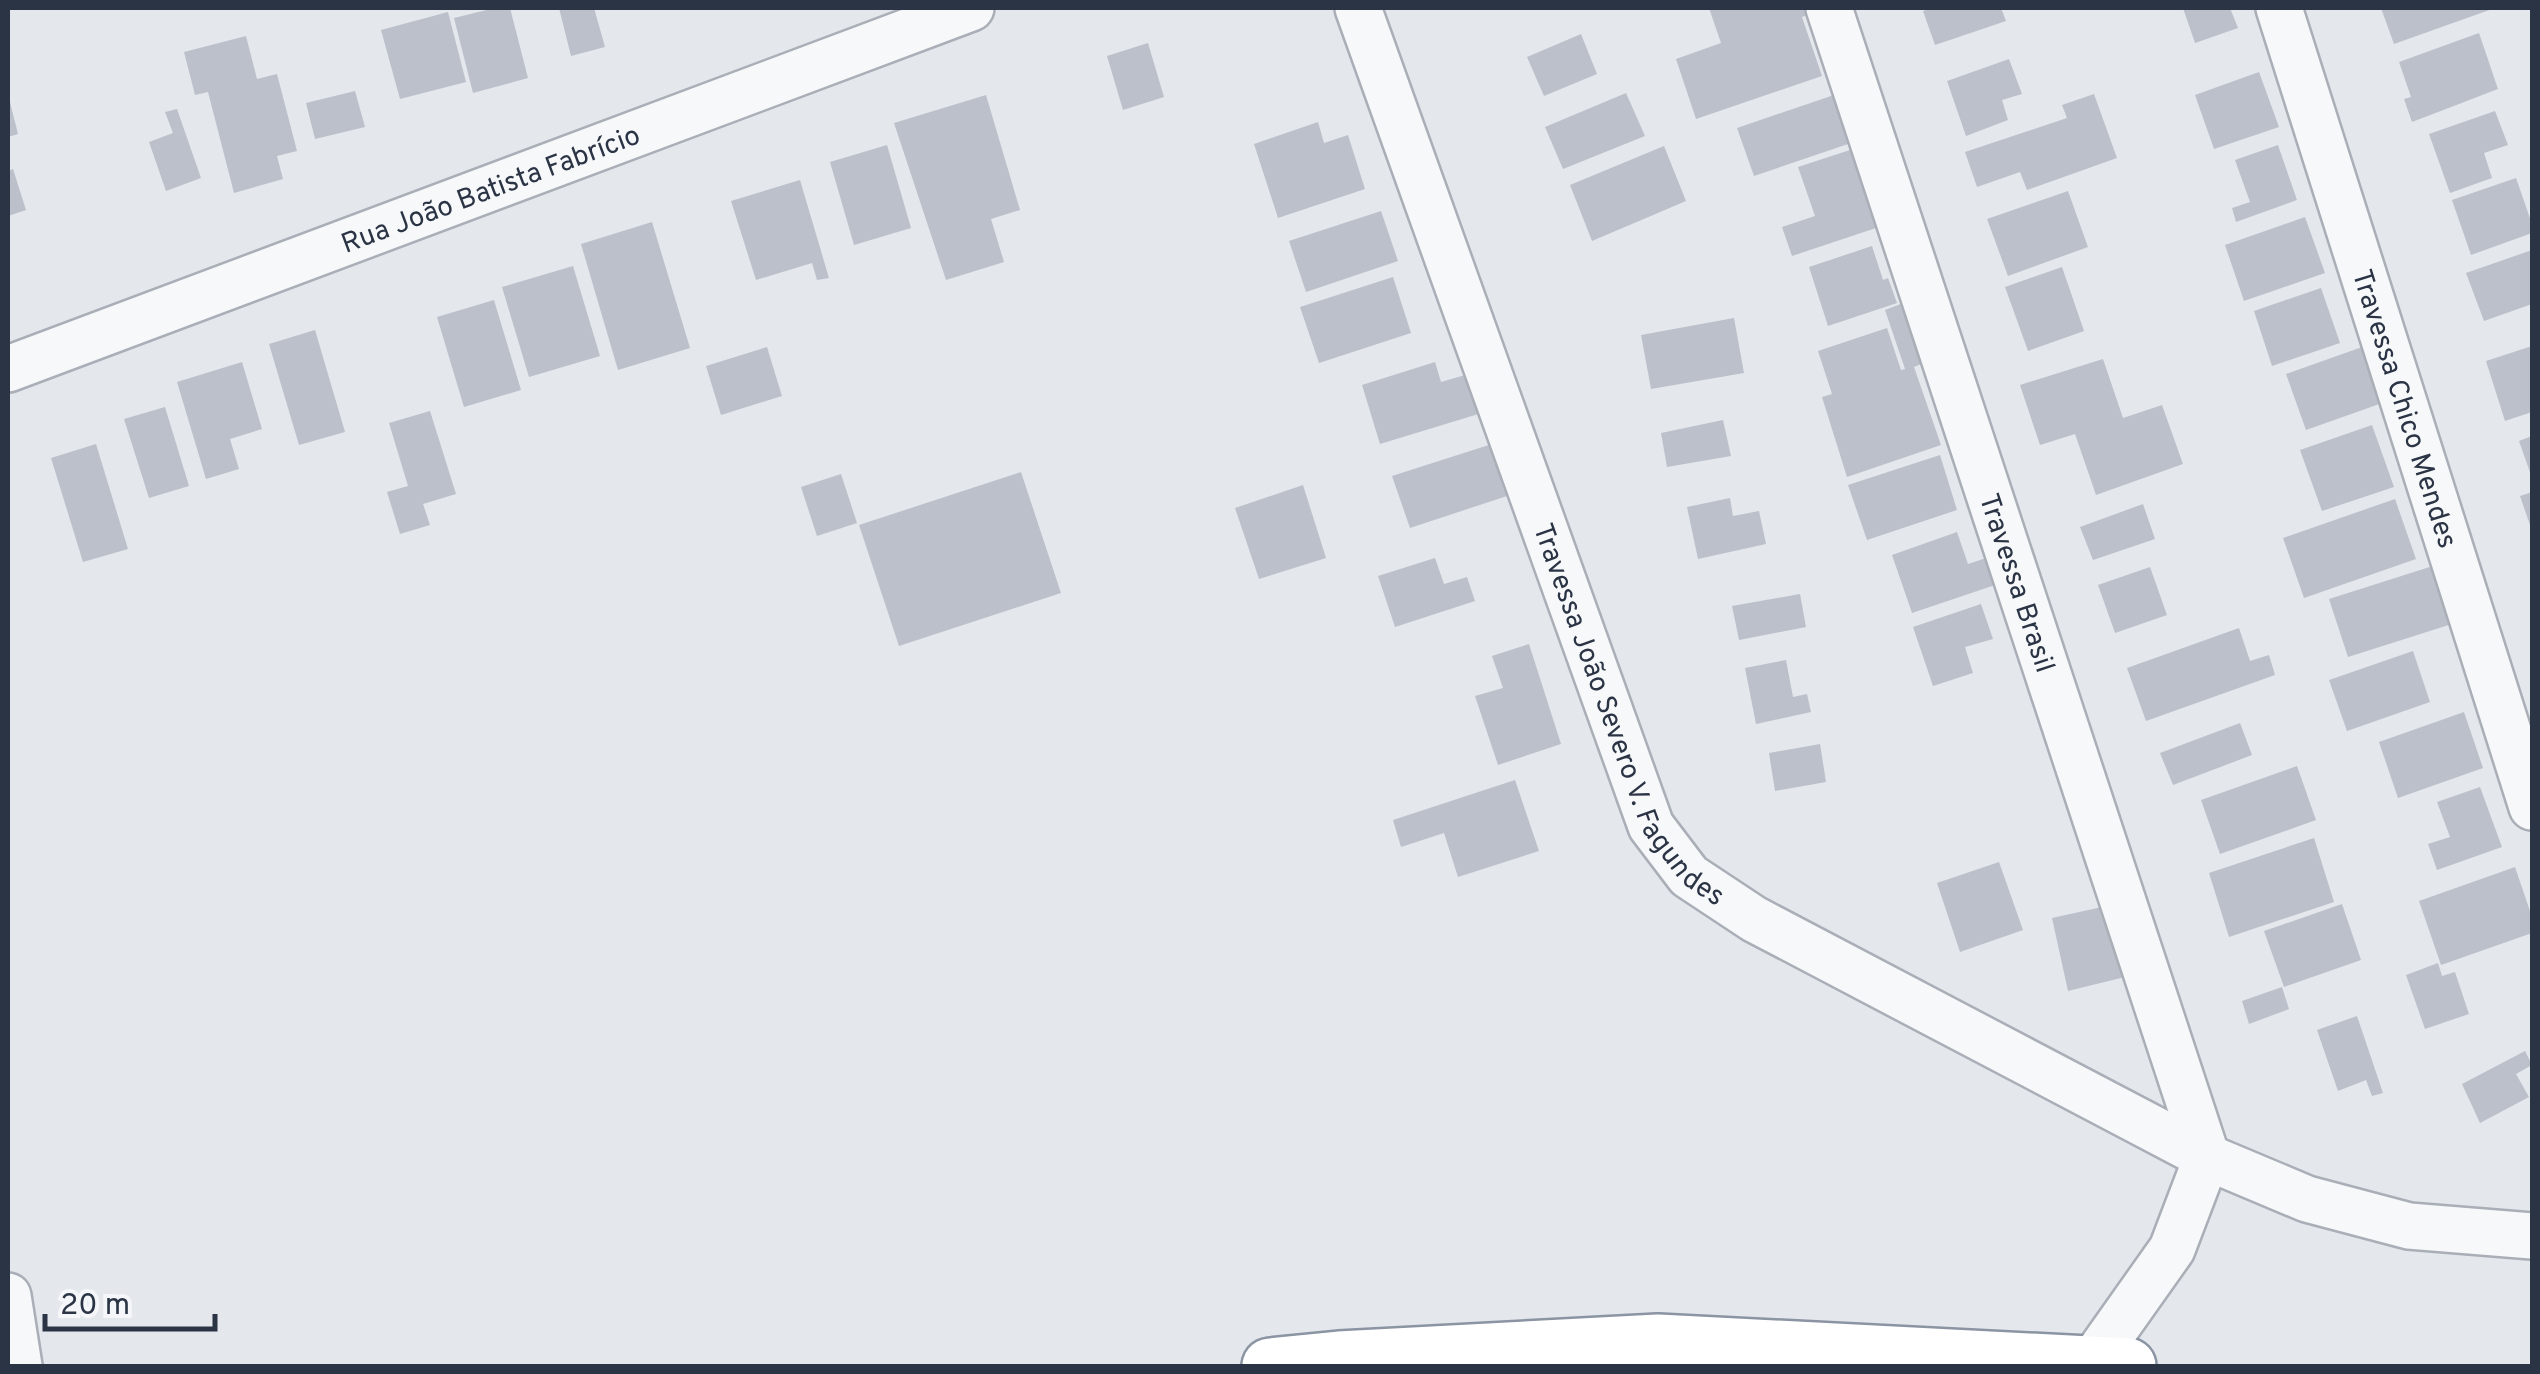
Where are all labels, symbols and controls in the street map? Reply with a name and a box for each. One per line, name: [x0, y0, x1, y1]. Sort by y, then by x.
street label: Rua João Batista Fabrício: [337, 119, 646, 263]
street label: Travessa Chico Mendes: [2342, 265, 2464, 553]
street label: Travessa Brasil: [1969, 490, 2061, 678]
street label: Travessa João Severo V. Fagundes: [1523, 519, 1731, 916]
scale bar: [45, 1269, 215, 1331]
text: 20 m: [60, 1288, 130, 1325]

